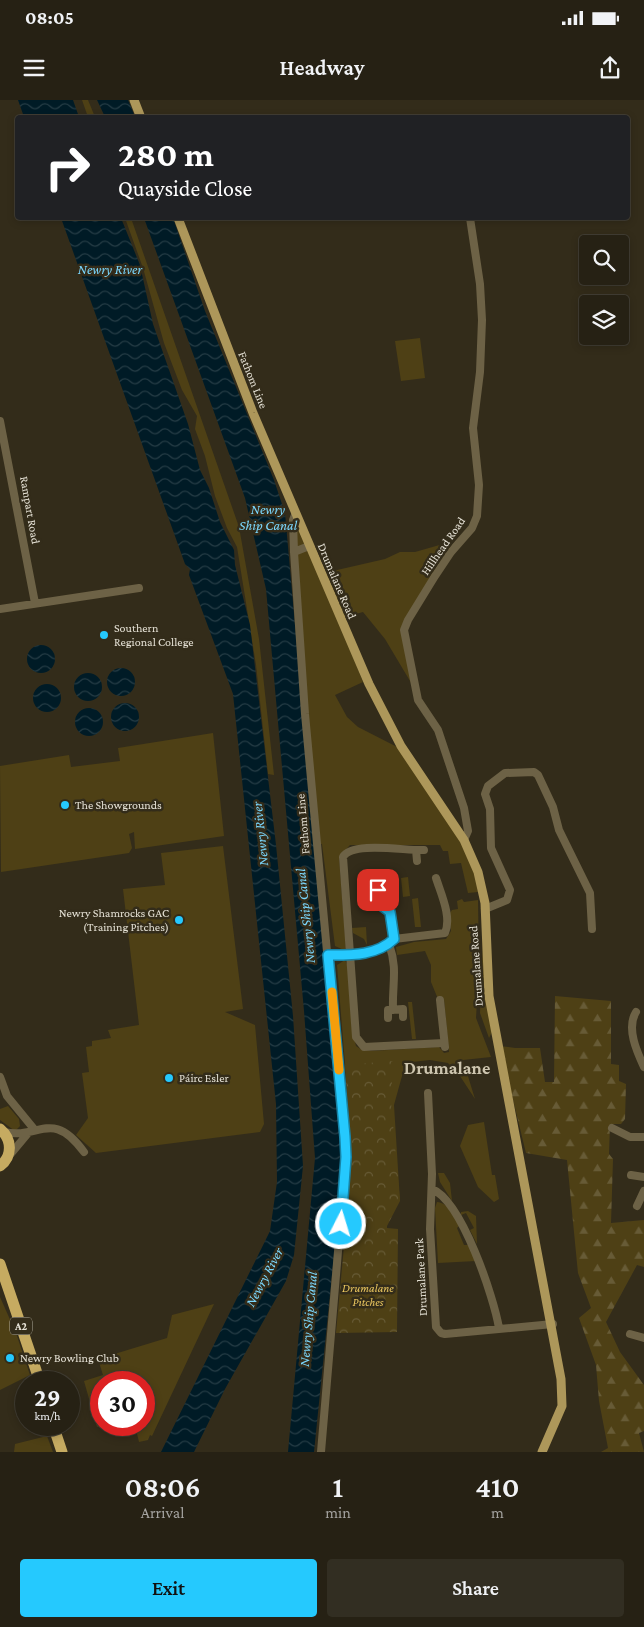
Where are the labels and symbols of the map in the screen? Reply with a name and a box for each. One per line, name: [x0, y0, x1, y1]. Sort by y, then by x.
water label: Newry River: [78, 261, 143, 277]
street label: Fathom Line: [235, 349, 271, 411]
street label: Rampart Road: [17, 475, 43, 546]
water label: Newry Ship Canal: [239, 501, 298, 533]
street label: Hillhead Road: [418, 514, 468, 578]
street label: Drumalane Road: [315, 541, 360, 622]
place label: Southern Regional College: [114, 621, 194, 649]
marker: Southern Regional College: [98, 629, 110, 641]
street label: Fathom Line: [293, 793, 313, 855]
place label: The Showgrounds: [75, 798, 162, 812]
marker: The Showgrounds: [59, 799, 71, 811]
water label: Newry River: [249, 800, 271, 867]
water label: Newry Ship Canal: [292, 867, 318, 964]
pin: [357, 869, 399, 911]
place label: Newry Shamrocks GAC (Training Pitches): [59, 906, 169, 934]
marker: Newry Shamrocks GAC (Training Pitches): [173, 914, 185, 926]
street label: Drumalane Road: [466, 925, 486, 1007]
district label: Drumalane: [404, 1058, 490, 1078]
place label: Páirc Esler: [179, 1071, 229, 1085]
marker: Páirc Esler: [163, 1072, 175, 1084]
position arrow: [314, 1197, 366, 1249]
street label: Drumalane Park: [412, 1238, 430, 1316]
water label: Newry River: [242, 1244, 287, 1309]
water label: Newry Ship Canal: [296, 1270, 320, 1367]
park label: Drumalane Pitches: [342, 1281, 394, 1309]
road number: A2: [10, 1318, 32, 1334]
place label: Newry Bowling Club: [20, 1351, 119, 1365]
marker: Newry Bowling Club: [4, 1352, 16, 1364]
speed limit sign: 30: [90, 1371, 155, 1436]

